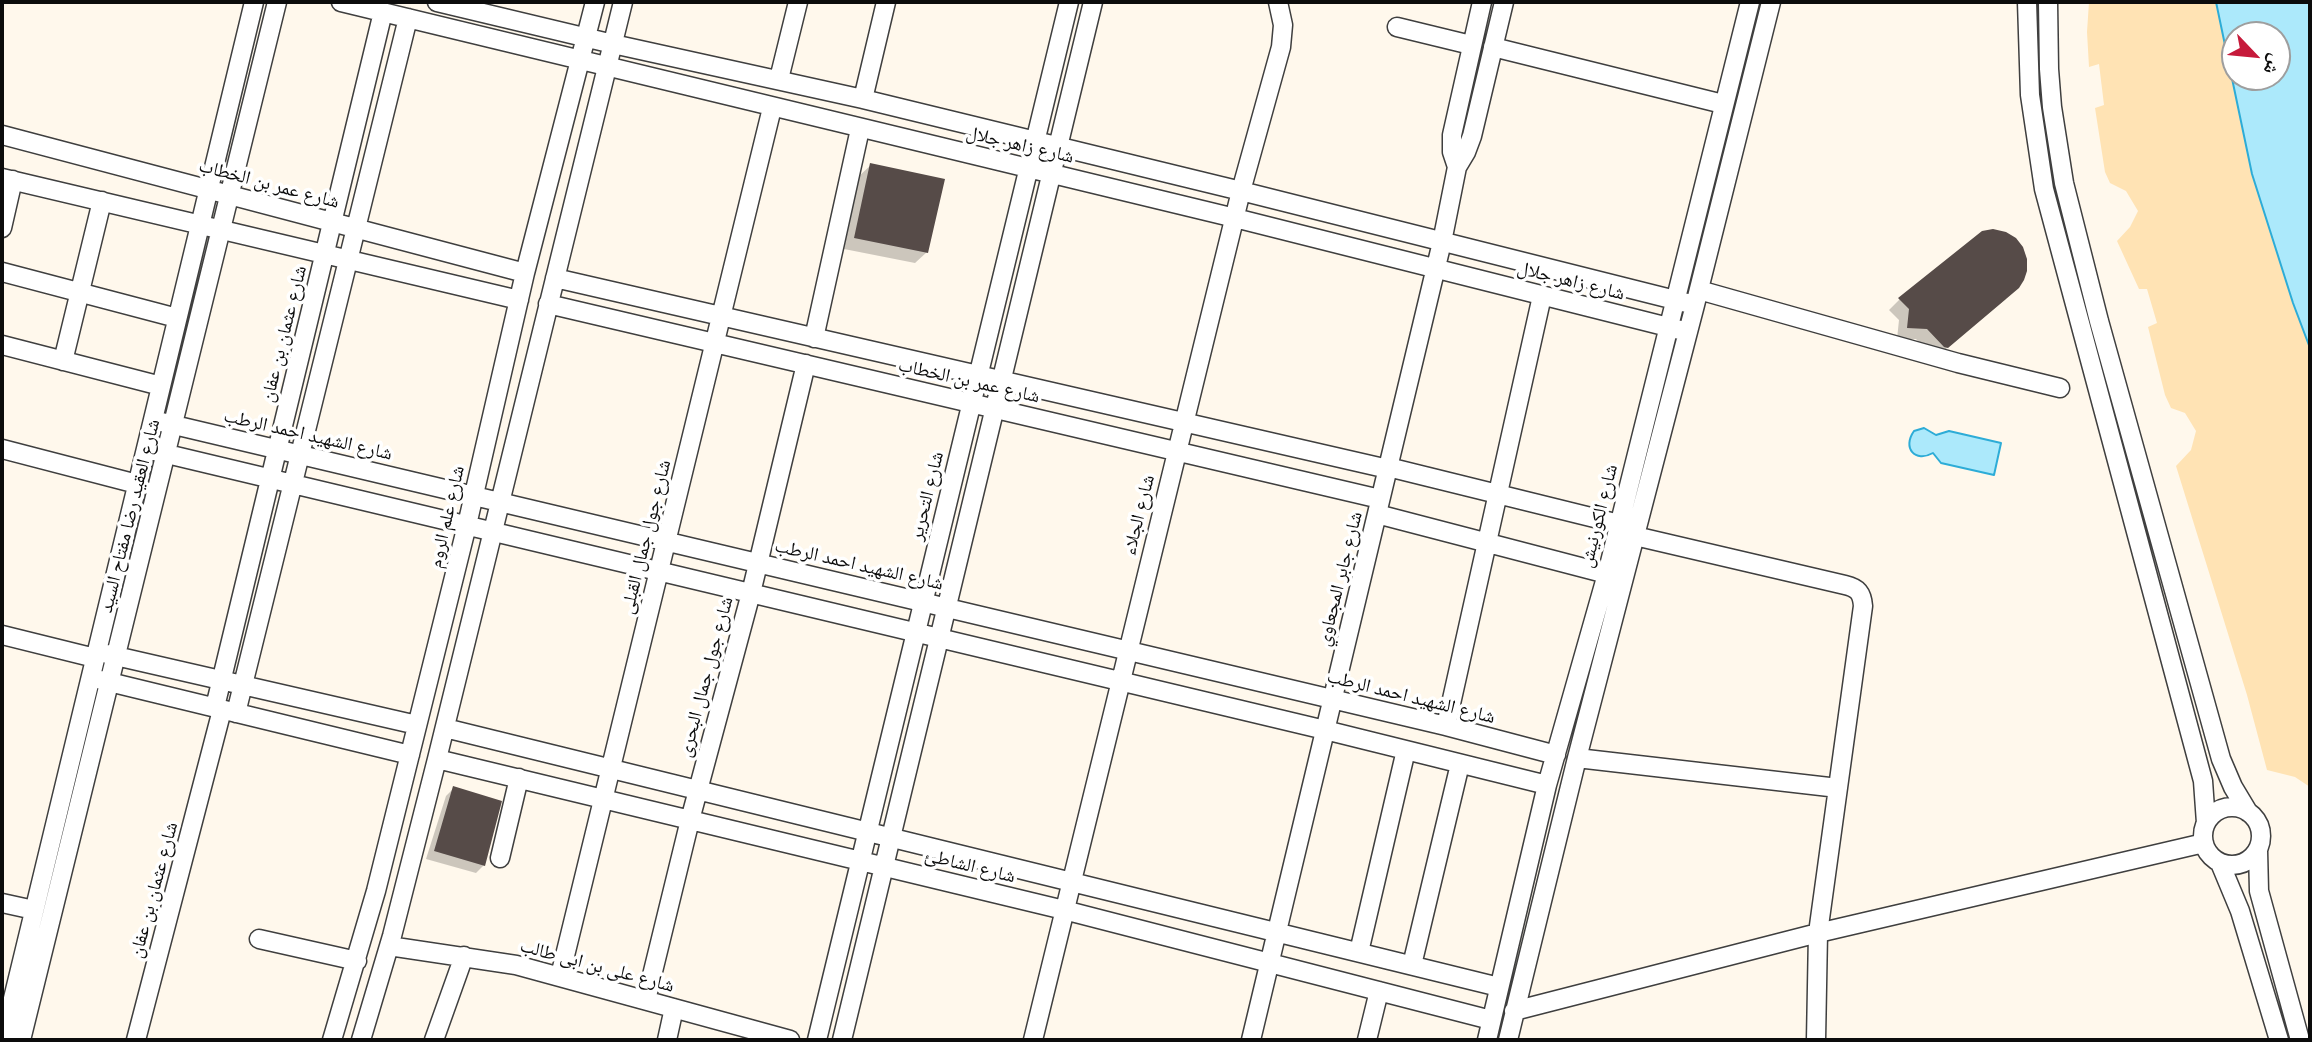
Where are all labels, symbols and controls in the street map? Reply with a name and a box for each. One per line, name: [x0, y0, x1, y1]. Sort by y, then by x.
north arrow: [2221, 21, 2291, 91]
text: ش: [2259, 50, 2288, 79]
street label: شارع زاهر جلال: [964, 122, 1076, 168]
street label: شارع عمر بن الخطاب: [196, 154, 342, 214]
street label: شارع زاهر جلال: [1515, 257, 1627, 305]
street label: شارع عثمان بن عفان: [256, 263, 312, 405]
street label: شارع عمر بن الخطاب: [896, 354, 1042, 408]
street label: شارع الشهيد احمد الرطب: [221, 404, 395, 466]
street label: شارع العقيد رضا مفتاح السيد: [95, 417, 165, 615]
street label: شارع التحرير: [905, 449, 949, 543]
street label: شارع جول جمال القبلى: [616, 458, 676, 616]
street label: شارع الكورنيش: [1575, 462, 1623, 570]
street label: شارع علم الروم: [424, 464, 470, 570]
street label: شارع الجلاء: [1118, 472, 1160, 558]
street label: شارع جابر المجعاوي: [1312, 509, 1368, 649]
street label: شارع الشهيد احمد الرطب: [772, 534, 946, 596]
street label: شارع جول جمال البحرى: [674, 594, 738, 760]
street label: شارع الشهيد احمد الرطب: [1325, 665, 1497, 729]
street label: شارع عثمان بن عفان: [125, 819, 183, 961]
street label: شارع الشاطئ: [922, 844, 1018, 888]
street label: شارع على بن ابى طالب: [517, 934, 677, 998]

